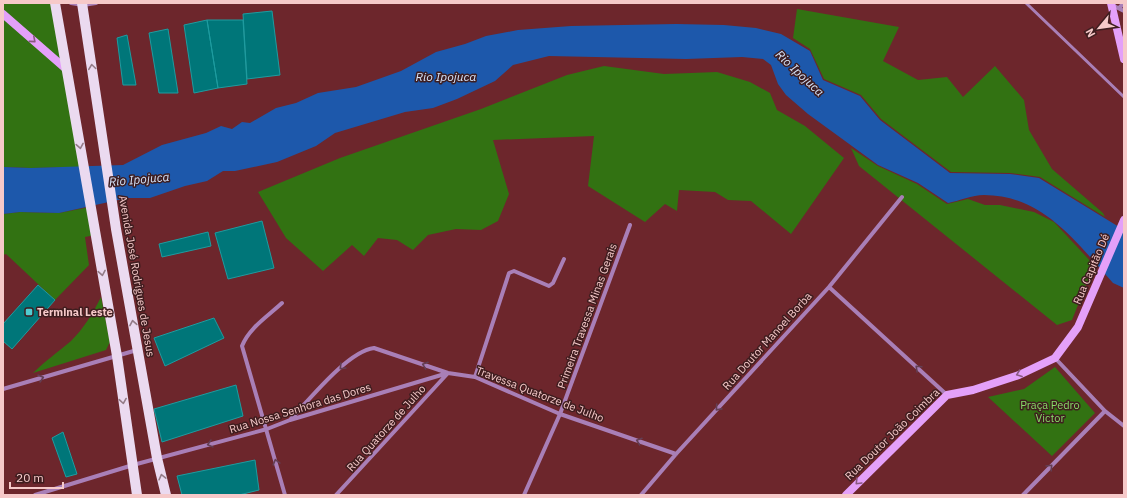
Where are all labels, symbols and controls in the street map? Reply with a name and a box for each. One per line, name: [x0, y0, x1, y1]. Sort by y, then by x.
north arrow: [1079, 8, 1119, 48]
text: N: [1082, 26, 1098, 40]
one-way arrow: [28, 35, 35, 42]
water label: Rio Ipojuca: [773, 47, 827, 99]
one-way arrow: [88, 64, 97, 70]
water label: Rio Ipojuca: [416, 69, 476, 84]
one-way arrow: [75, 143, 84, 150]
water label: Rio Ipojuca: [108, 169, 170, 189]
street label: Avenida José Rodrigues de Jesus: [116, 194, 158, 358]
street label: Rua Capitão Dé: [1070, 232, 1112, 306]
street label: Primeira Travessa Minas Gerais: [554, 241, 620, 391]
one-way arrow: [97, 270, 105, 276]
street label: Rua Doutor Manoel Borba: [719, 289, 815, 393]
place label: Terminal Leste: [37, 305, 113, 319]
marker: Terminal Leste: [24, 307, 34, 317]
one-way arrow: [129, 320, 137, 326]
one-way arrow: [421, 361, 428, 370]
one-way arrow: [339, 362, 347, 370]
street label: Travessa Quatorze de Julho: [474, 363, 606, 425]
one-way arrow: [915, 366, 923, 373]
one-way arrow: [1016, 370, 1023, 378]
one-way arrow: [37, 374, 44, 383]
street label: Rua Nossa Senhora das Dores: [227, 380, 373, 436]
street label: Rua Quatorze de Julho: [343, 382, 429, 474]
street label: Rua Doutor João Coimbra: [842, 385, 942, 483]
one-way arrow: [119, 398, 127, 404]
park label: Praça Pedro Victor: [1020, 398, 1080, 425]
one-way arrow: [715, 404, 722, 411]
one-way arrow: [635, 438, 642, 446]
one-way arrow: [207, 440, 213, 448]
one-way arrow: [273, 459, 281, 465]
scale bar: [10, 464, 63, 490]
one-way arrow: [1046, 464, 1053, 472]
text: 20 m: [16, 470, 44, 485]
one-way arrow: [158, 473, 166, 480]
one-way arrow: [856, 477, 863, 485]

